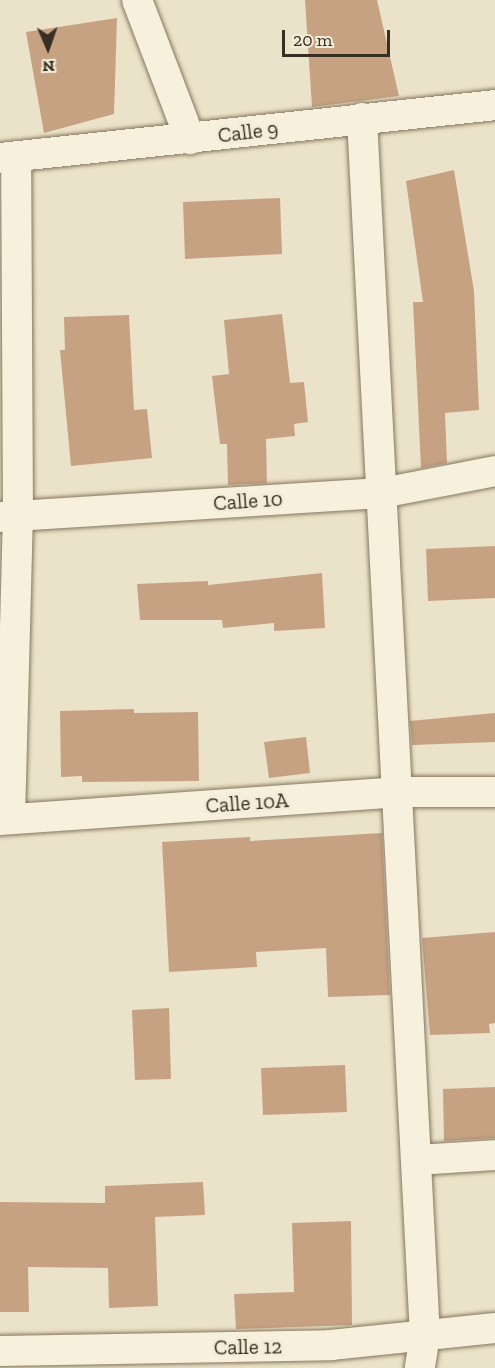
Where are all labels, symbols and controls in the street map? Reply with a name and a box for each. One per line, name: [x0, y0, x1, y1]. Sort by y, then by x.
north arrow: [18, 18, 78, 78]
scale bar: [285, 18, 393, 56]
text: 20 m: [293, 29, 332, 51]
text: N: [42, 57, 55, 76]
street label: Calle 9: [216, 116, 280, 148]
street label: Calle 10: [212, 486, 284, 516]
street label: Calle 10A: [205, 788, 289, 818]
street label: Calle 12: [214, 1334, 282, 1360]

